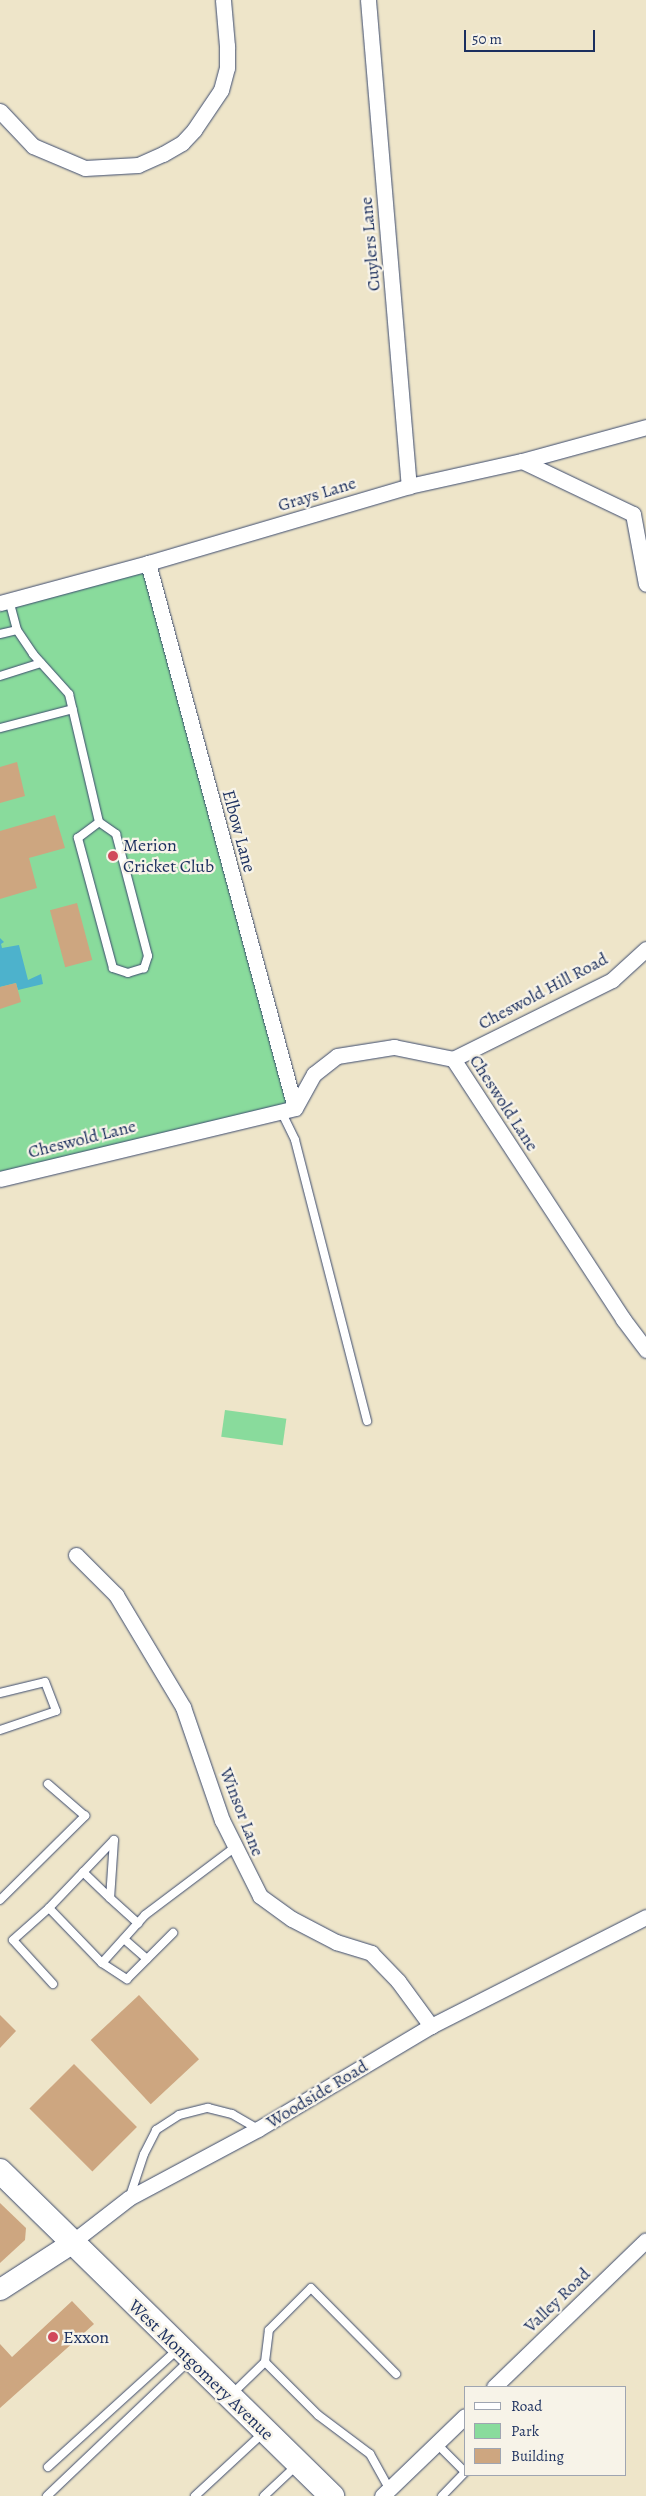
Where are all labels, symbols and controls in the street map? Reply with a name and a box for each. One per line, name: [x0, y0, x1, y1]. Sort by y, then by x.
scale bar: [466, 20, 597, 52]
text: 50 m: [472, 29, 502, 49]
street label: Cuylers Lane: [355, 196, 385, 292]
street label: Grays Lane: [275, 472, 359, 516]
street label: Elbow Lane: [218, 787, 260, 875]
place label: Merion Cricket Club: [123, 835, 214, 878]
marker: Merion Cricket Club: [107, 850, 119, 862]
street label: Cheswold Hill Road: [475, 948, 611, 1034]
street label: Cheswold Lane: [465, 1051, 543, 1155]
street label: Cheswold Lane: [26, 1115, 138, 1163]
street label: Winsor Lane: [215, 1765, 269, 1859]
street label: Woodside Road: [263, 2055, 371, 2133]
street label: Valley Road: [519, 2263, 595, 2337]
street label: West Montgomery Avenue: [124, 2295, 278, 2445]
place label: Exxon: [63, 2326, 109, 2348]
marker: Exxon: [47, 2331, 59, 2343]
legend: [463, 2386, 626, 2476]
text: Road: [511, 2396, 542, 2416]
text: Park: [511, 2421, 539, 2441]
text: Building: [511, 2446, 564, 2466]

